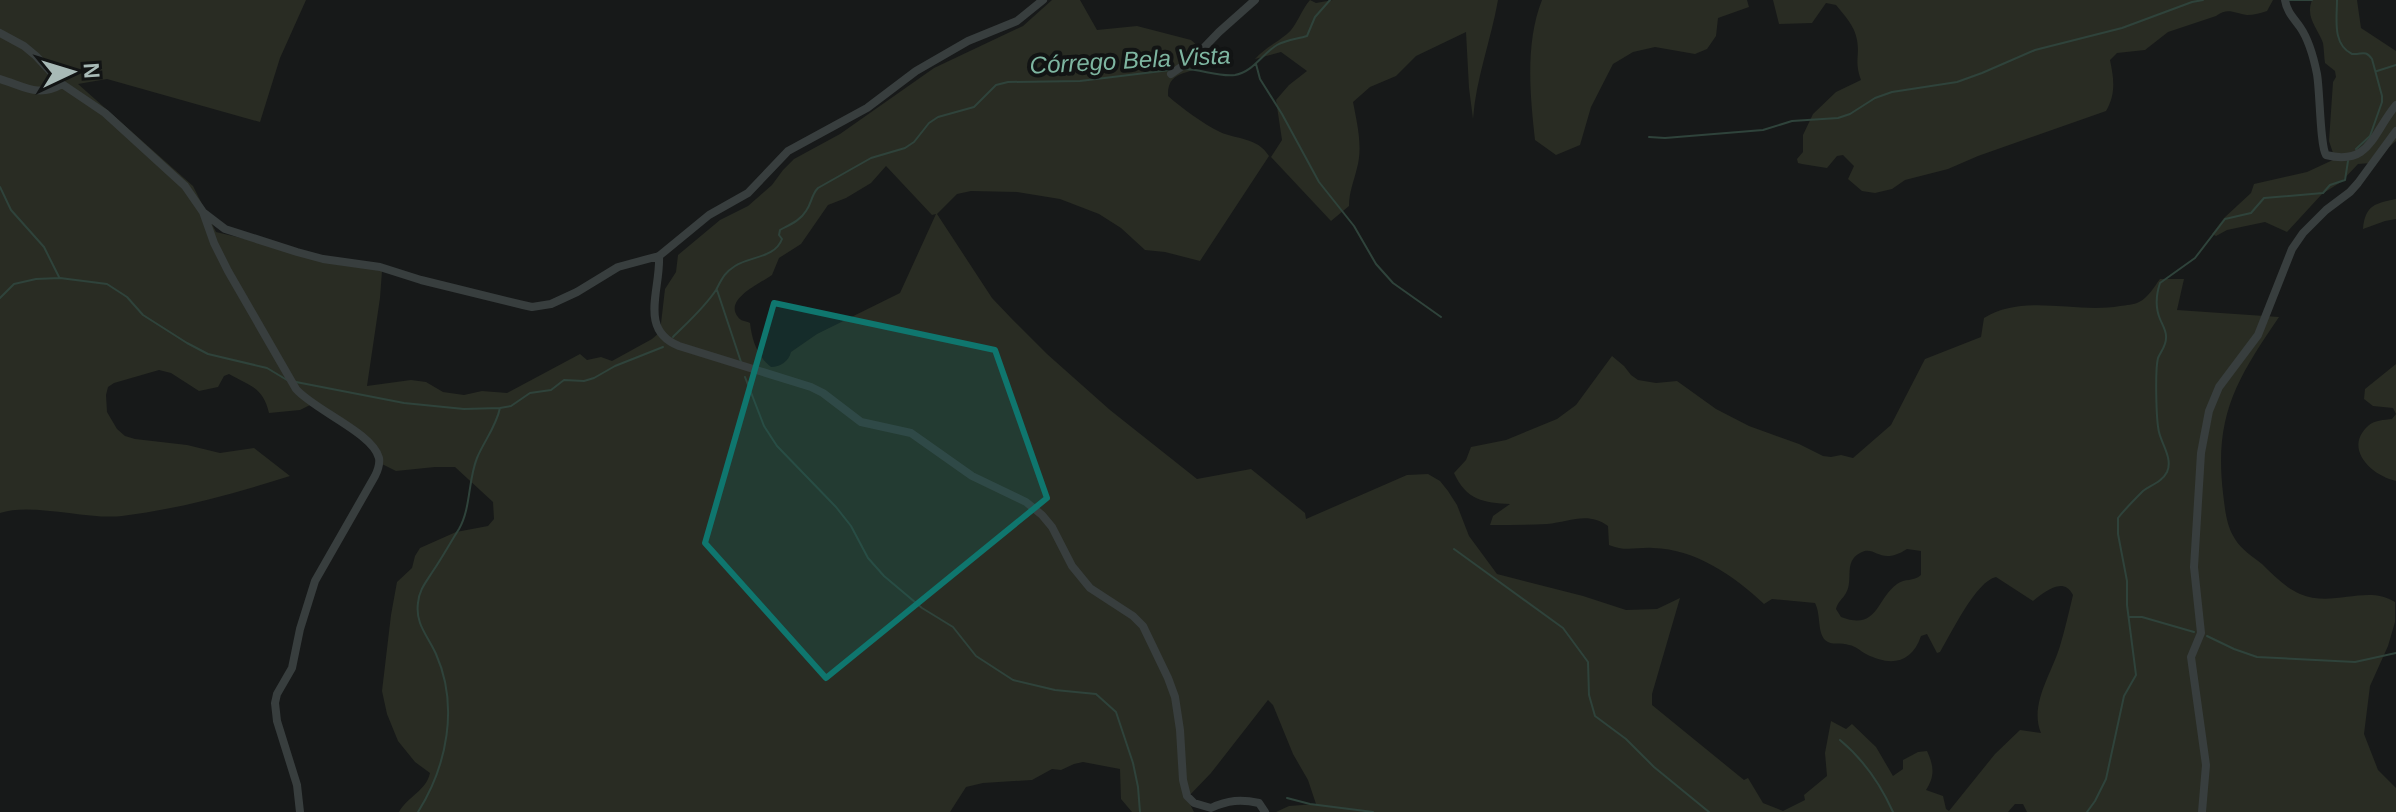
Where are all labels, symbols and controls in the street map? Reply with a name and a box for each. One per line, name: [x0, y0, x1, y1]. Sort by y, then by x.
north arrow: [32, 32, 112, 112]
water label: Córrego Bela Vista: [1029, 41, 1231, 79]
text: N: [78, 62, 104, 79]

